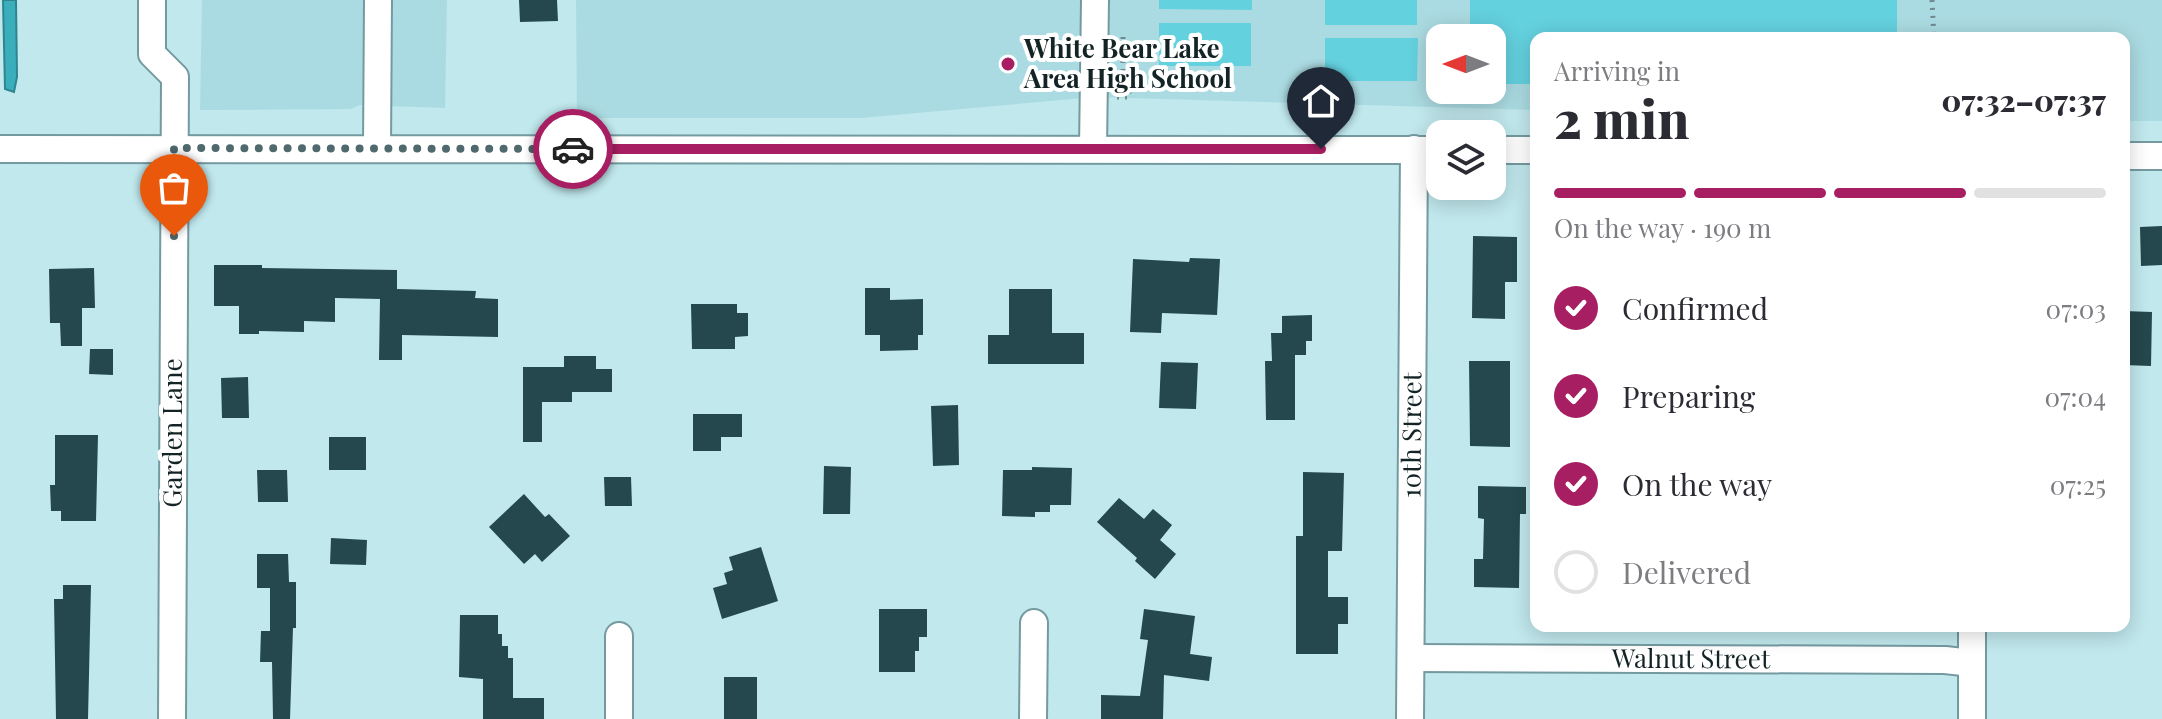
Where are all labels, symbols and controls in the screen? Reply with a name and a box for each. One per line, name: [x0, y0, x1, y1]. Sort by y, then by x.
north arrow: [1426, 24, 1506, 104]
map controls: [1426, 24, 1506, 200]
place label: White Bear Lake Area High School: [1023, 30, 1232, 95]
text: Arriving in: [1554, 53, 1680, 88]
marker: White Bear Lake Area High School: [999, 55, 1017, 73]
pin: [1287, 67, 1355, 149]
icon: home: [1299, 79, 1343, 123]
text: 07:32–07:37: [1942, 80, 2106, 120]
text: 2 min: [1554, 83, 1689, 152]
courier: [533, 109, 613, 189]
button: layers: [1426, 120, 1506, 200]
icon: car: [551, 127, 595, 171]
pin: [140, 154, 208, 236]
icon: bag: [152, 166, 196, 210]
text: On the way · 190 m: [1554, 210, 1771, 245]
icon: check: [1554, 286, 1598, 330]
text: Confirmed: [1622, 288, 1768, 328]
text: 07:03: [2046, 291, 2106, 326]
street label: Garden Lane: [154, 358, 189, 508]
street label: 10th Street: [1393, 371, 1428, 498]
icon: check: [1554, 374, 1598, 418]
text: Preparing: [1622, 376, 1755, 416]
text: 07:04: [2044, 379, 2106, 414]
icon: check: [1554, 462, 1598, 506]
text: On the way: [1622, 464, 1772, 504]
text: 07:25: [2050, 467, 2106, 502]
text: Delivered: [1622, 552, 1751, 592]
street label: Walnut Street: [1611, 640, 1771, 675]

